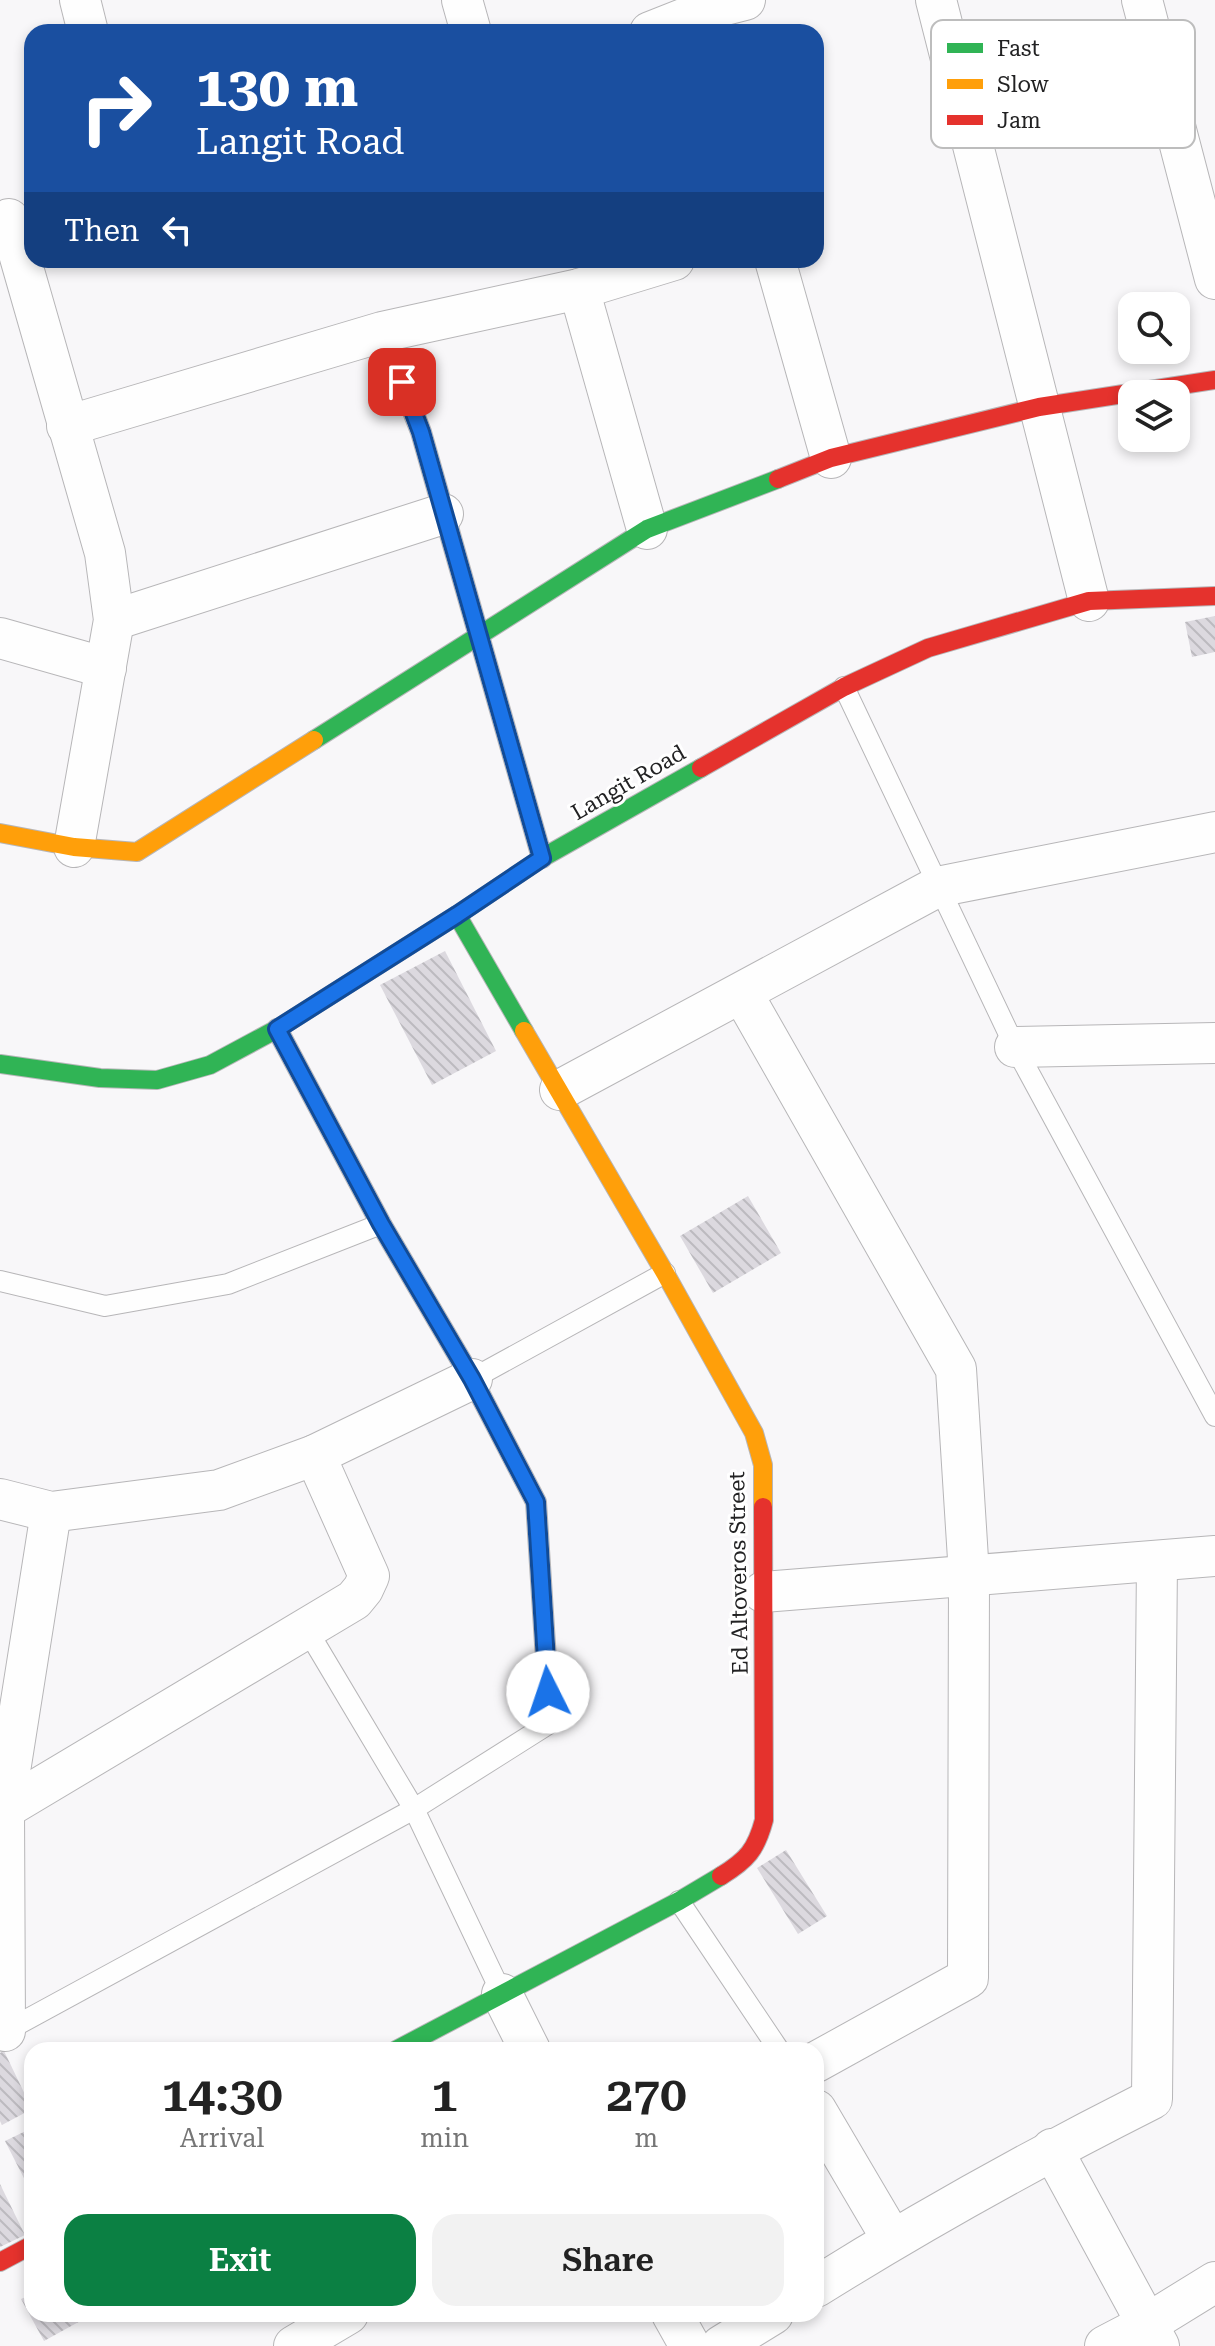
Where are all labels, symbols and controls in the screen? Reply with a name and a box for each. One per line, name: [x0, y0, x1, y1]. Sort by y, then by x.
legend: [931, 20, 1195, 148]
text: Fast: [997, 36, 1040, 61]
text: 130 m: [196, 54, 358, 120]
icon: right: [64, 56, 168, 160]
text: Slow: [997, 72, 1050, 97]
text: Jam: [997, 108, 1041, 133]
text: Langit Road: [196, 121, 404, 163]
icon: left: [155, 208, 199, 252]
text: Then: [64, 213, 139, 248]
map controls: [1118, 292, 1190, 452]
button: search: [1118, 292, 1190, 364]
pin: [368, 348, 436, 416]
icon: arrive: [380, 360, 424, 404]
button: layers: [1118, 380, 1190, 452]
street label: Langit Road: [567, 740, 690, 825]
street label: Ed Altoveros Street: [724, 1471, 753, 1675]
position arrow: [506, 1650, 590, 1734]
text: 14:30: [161, 2067, 283, 2123]
text: 1: [431, 2067, 458, 2123]
text: 270: [606, 2067, 687, 2123]
text: Arrival: [180, 2123, 264, 2153]
text: min: [420, 2123, 469, 2153]
text: m: [635, 2123, 658, 2153]
button: Exit: [64, 2214, 416, 2306]
button: Share: [432, 2214, 784, 2306]

